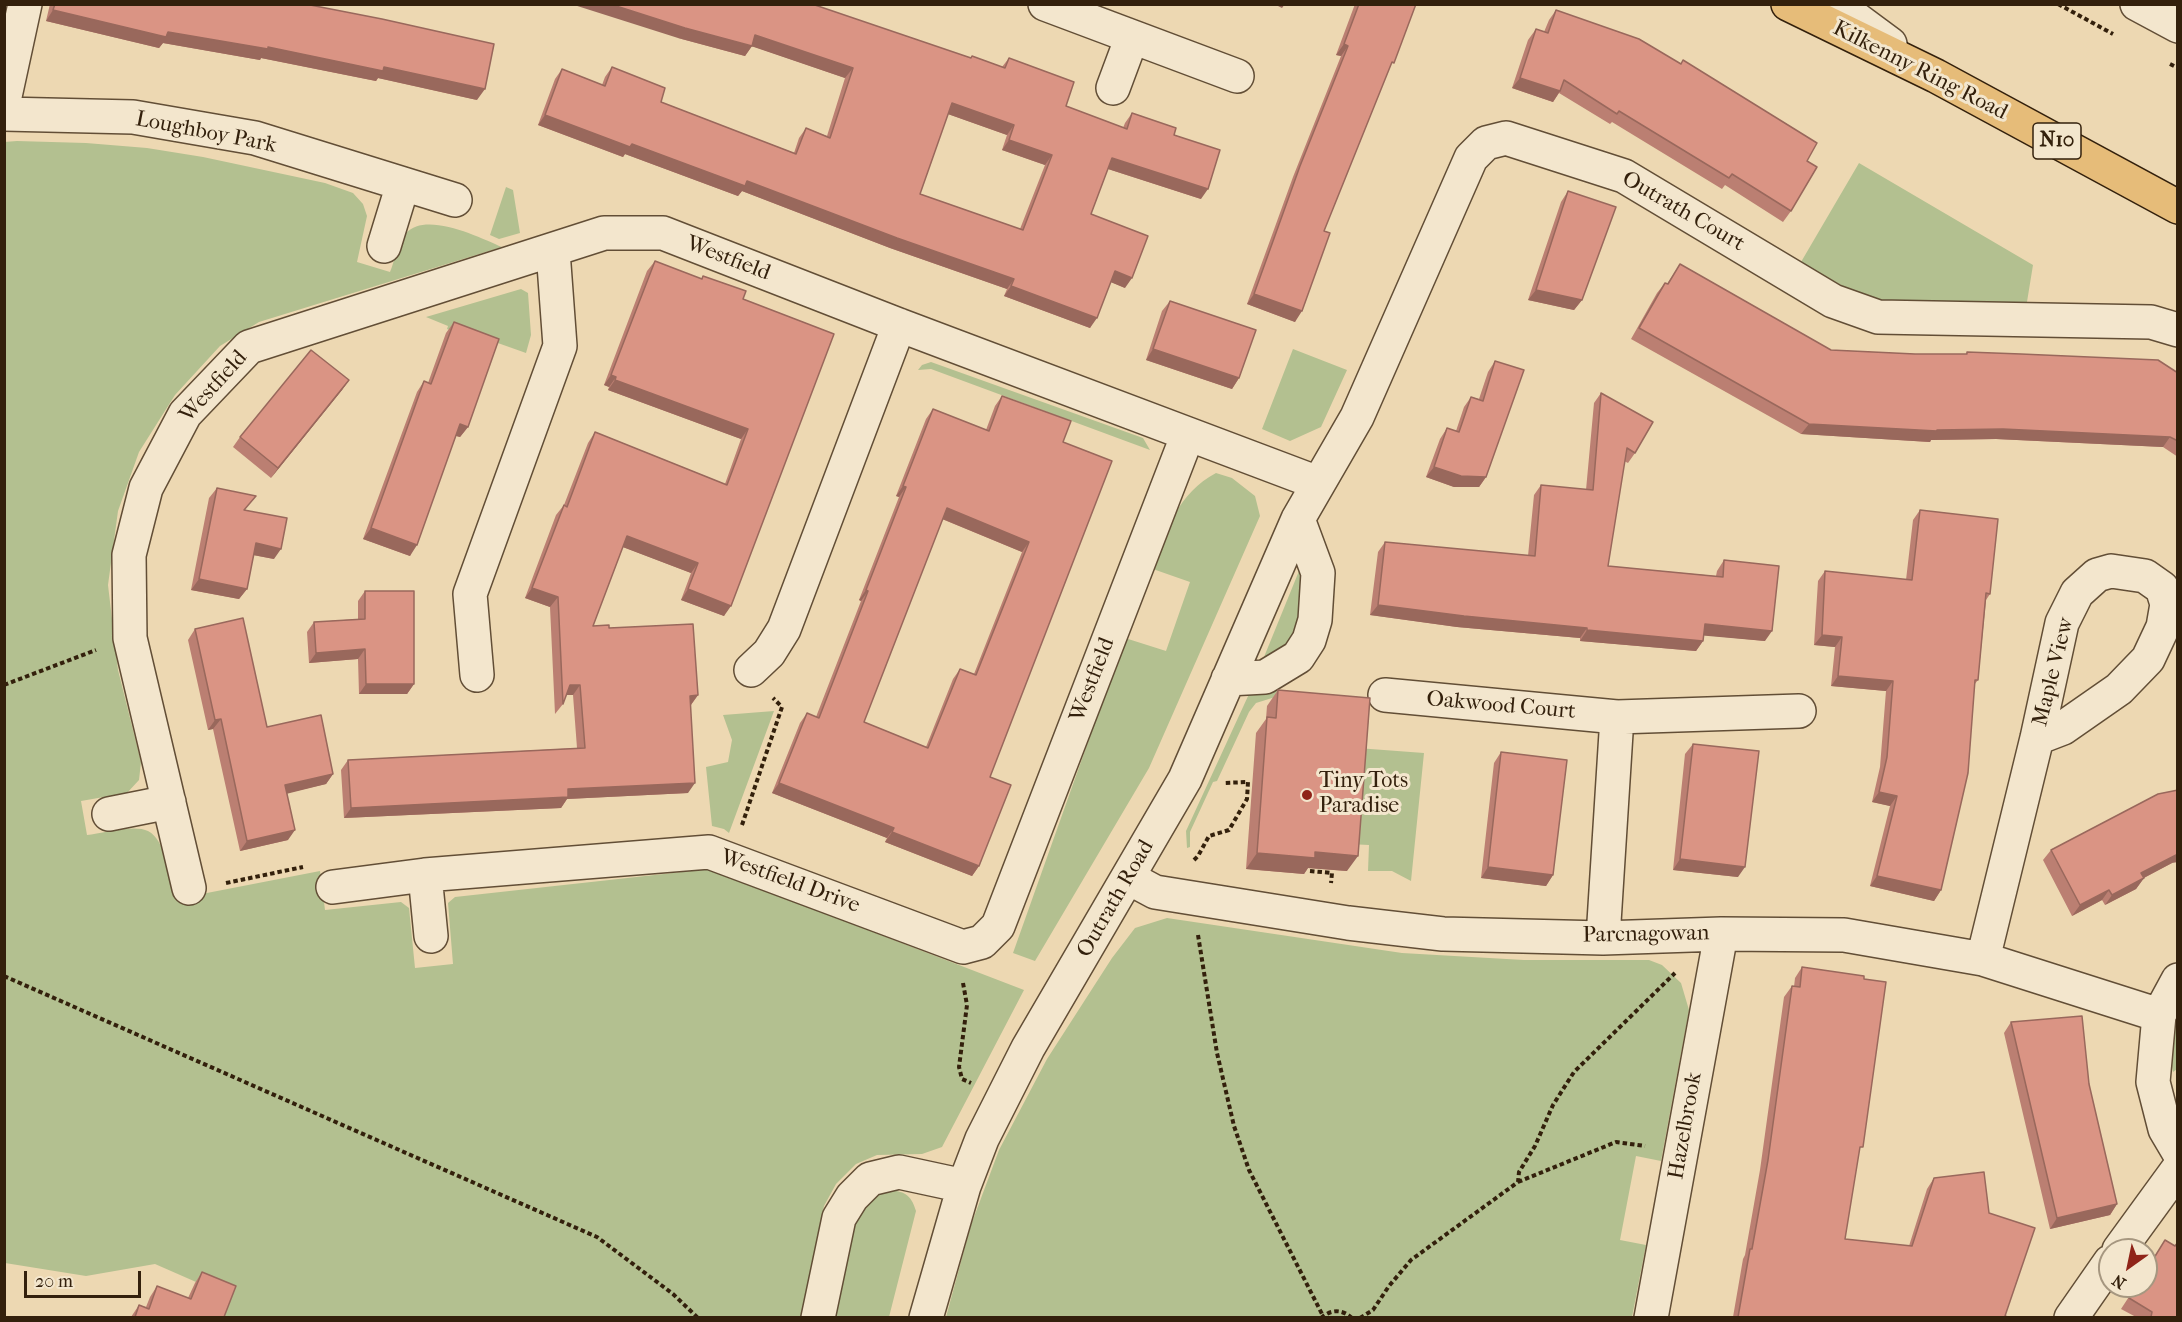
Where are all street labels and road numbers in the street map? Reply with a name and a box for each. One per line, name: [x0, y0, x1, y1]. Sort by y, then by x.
street label: Kilkenny Ring Road: [1828, 16, 2012, 126]
street label: Loughboy Park: [133, 106, 279, 160]
road number: N10: [2033, 123, 2081, 159]
street label: Outrath Court: [1617, 166, 1749, 258]
street label: Westfield: [682, 231, 774, 287]
street label: Westfield: [175, 345, 253, 429]
street label: Maple View: [2028, 615, 2080, 729]
street label: Westfield: [1065, 634, 1121, 726]
street label: Oakwood Court: [1425, 686, 1577, 726]
street label: Outrath Road: [1072, 836, 1160, 962]
street label: Westfield Drive: [717, 845, 863, 919]
street label: Parcnagowan: [1582, 921, 1710, 949]
street label: Hazelbrook: [1664, 1070, 1708, 1182]

